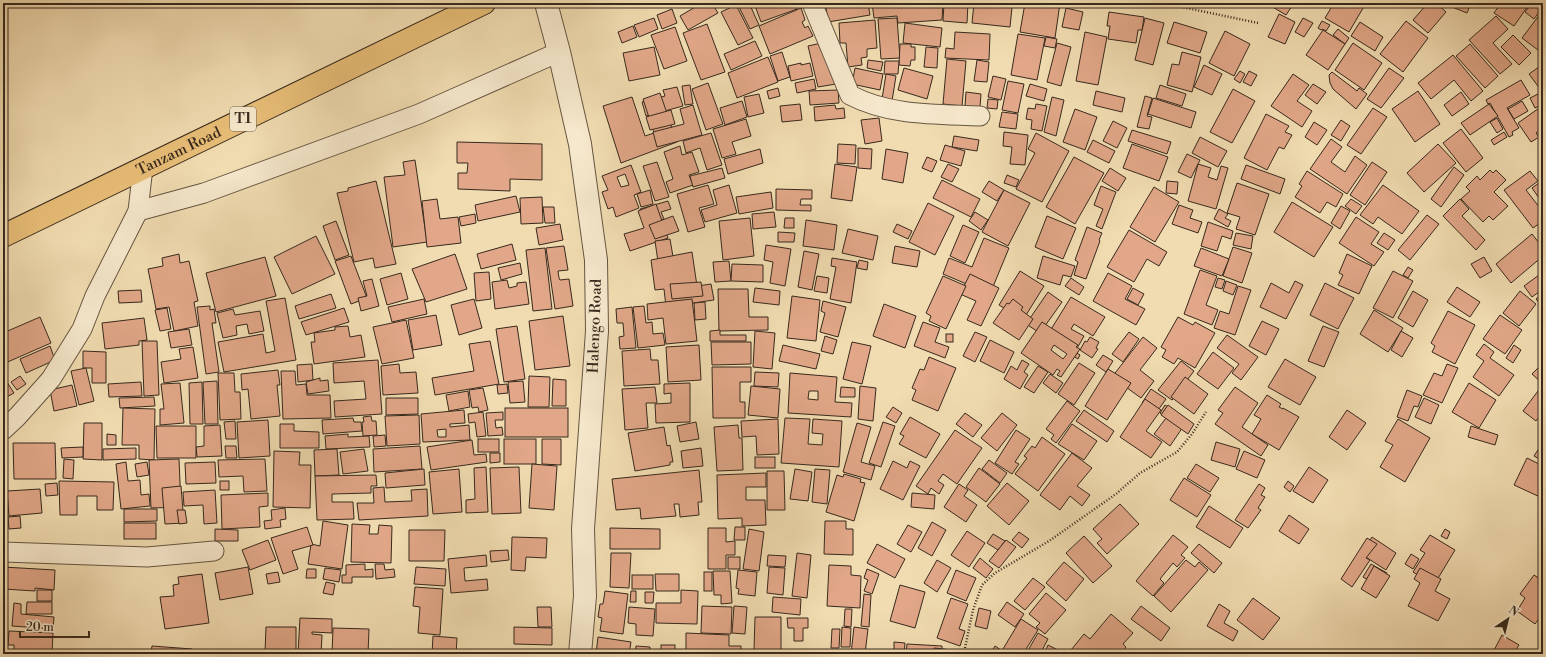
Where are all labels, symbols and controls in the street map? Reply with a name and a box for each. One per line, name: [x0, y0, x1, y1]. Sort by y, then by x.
road number: T1: [230, 107, 256, 131]
street label: Tanzam Road: [133, 122, 224, 180]
street label: Halengo Road: [584, 278, 606, 374]
north arrow: [1488, 599, 1528, 639]
text: N: [1506, 603, 1521, 620]
scale bar: [20, 613, 89, 639]
text: 20 m: [26, 620, 54, 635]

